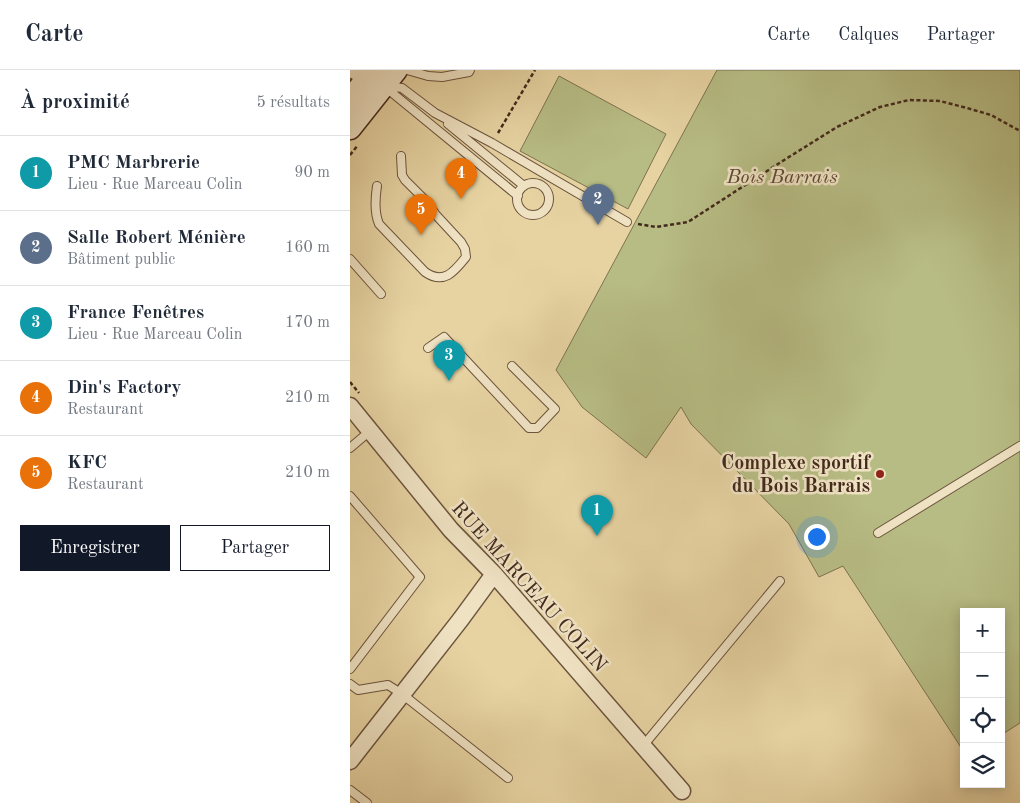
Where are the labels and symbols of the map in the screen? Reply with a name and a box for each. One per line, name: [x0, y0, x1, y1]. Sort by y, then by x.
pin: 4: [445, 158, 477, 199]
park label: Bois Barrais: [725, 168, 838, 188]
pin: 2: [582, 184, 614, 225]
pin: 5: [405, 194, 437, 235]
pin: 3: [433, 340, 465, 381]
place label: Complexe sportif du Bois Barrais: [721, 454, 872, 497]
marker: Complexe sportif du Bois Barrais: [874, 468, 886, 480]
pin: 1: [581, 495, 613, 536]
street label: RUE MARCEAU COLIN: [447, 498, 610, 676]
your location: [804, 524, 830, 550]

